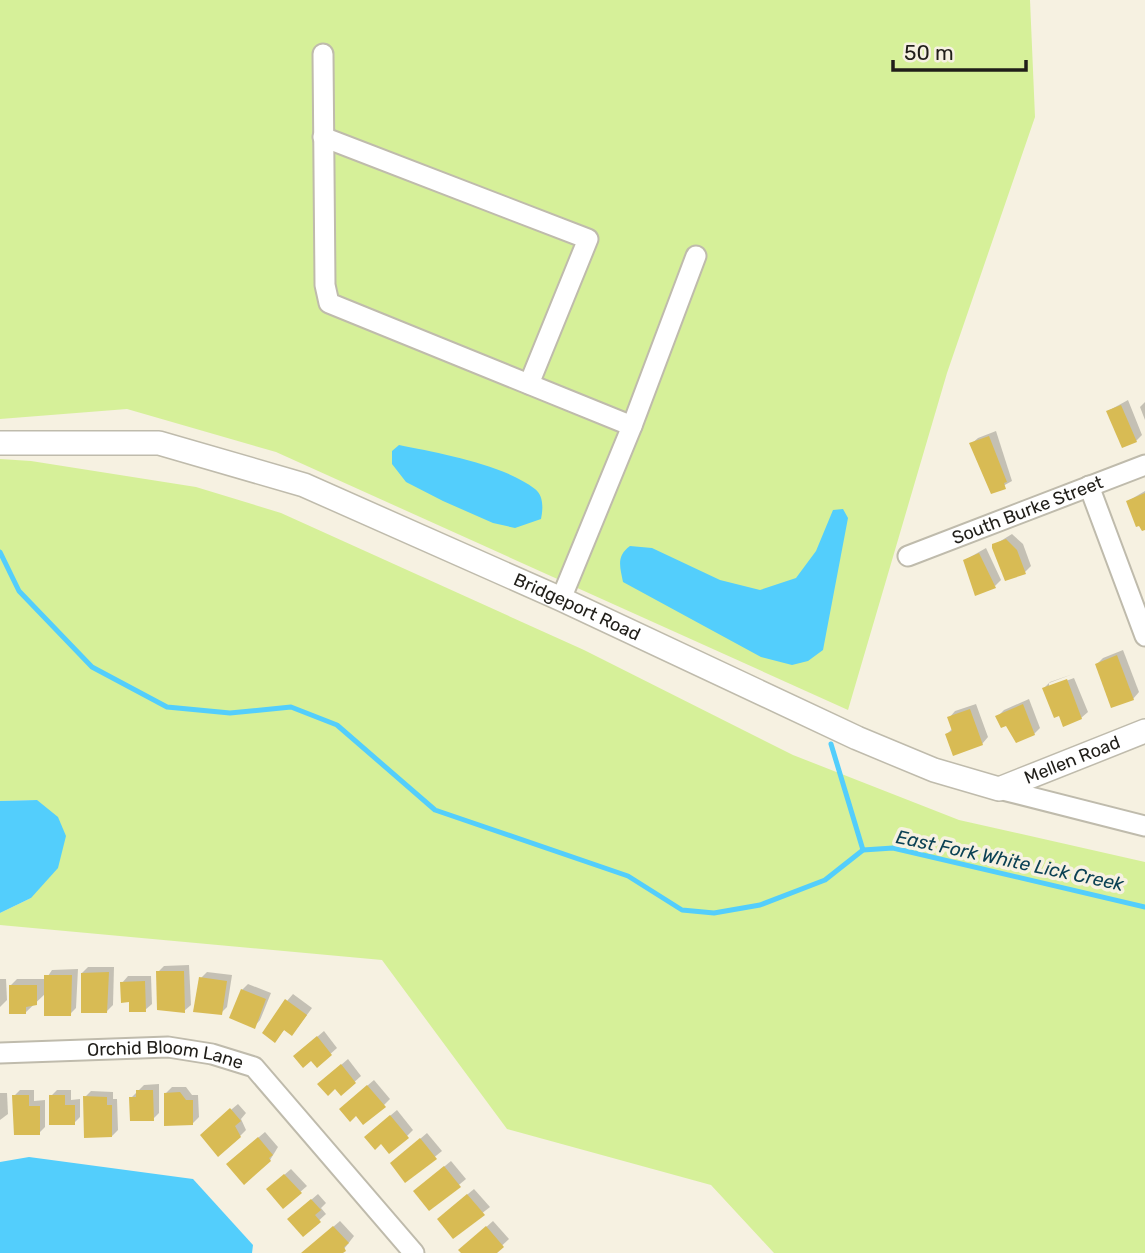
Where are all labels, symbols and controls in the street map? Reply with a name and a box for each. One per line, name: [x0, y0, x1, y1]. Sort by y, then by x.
scale bar: [893, 28, 1026, 72]
text: 50 m: [904, 40, 954, 65]
street label: South Burke Street: [949, 471, 1106, 549]
street label: Bridgeport Road: [510, 568, 644, 646]
street label: Mellen Road: [1021, 731, 1123, 789]
water label: East Fork White Lick Creek: [894, 825, 1126, 896]
street label: Orchid Bloom Lane: [87, 1036, 246, 1074]

